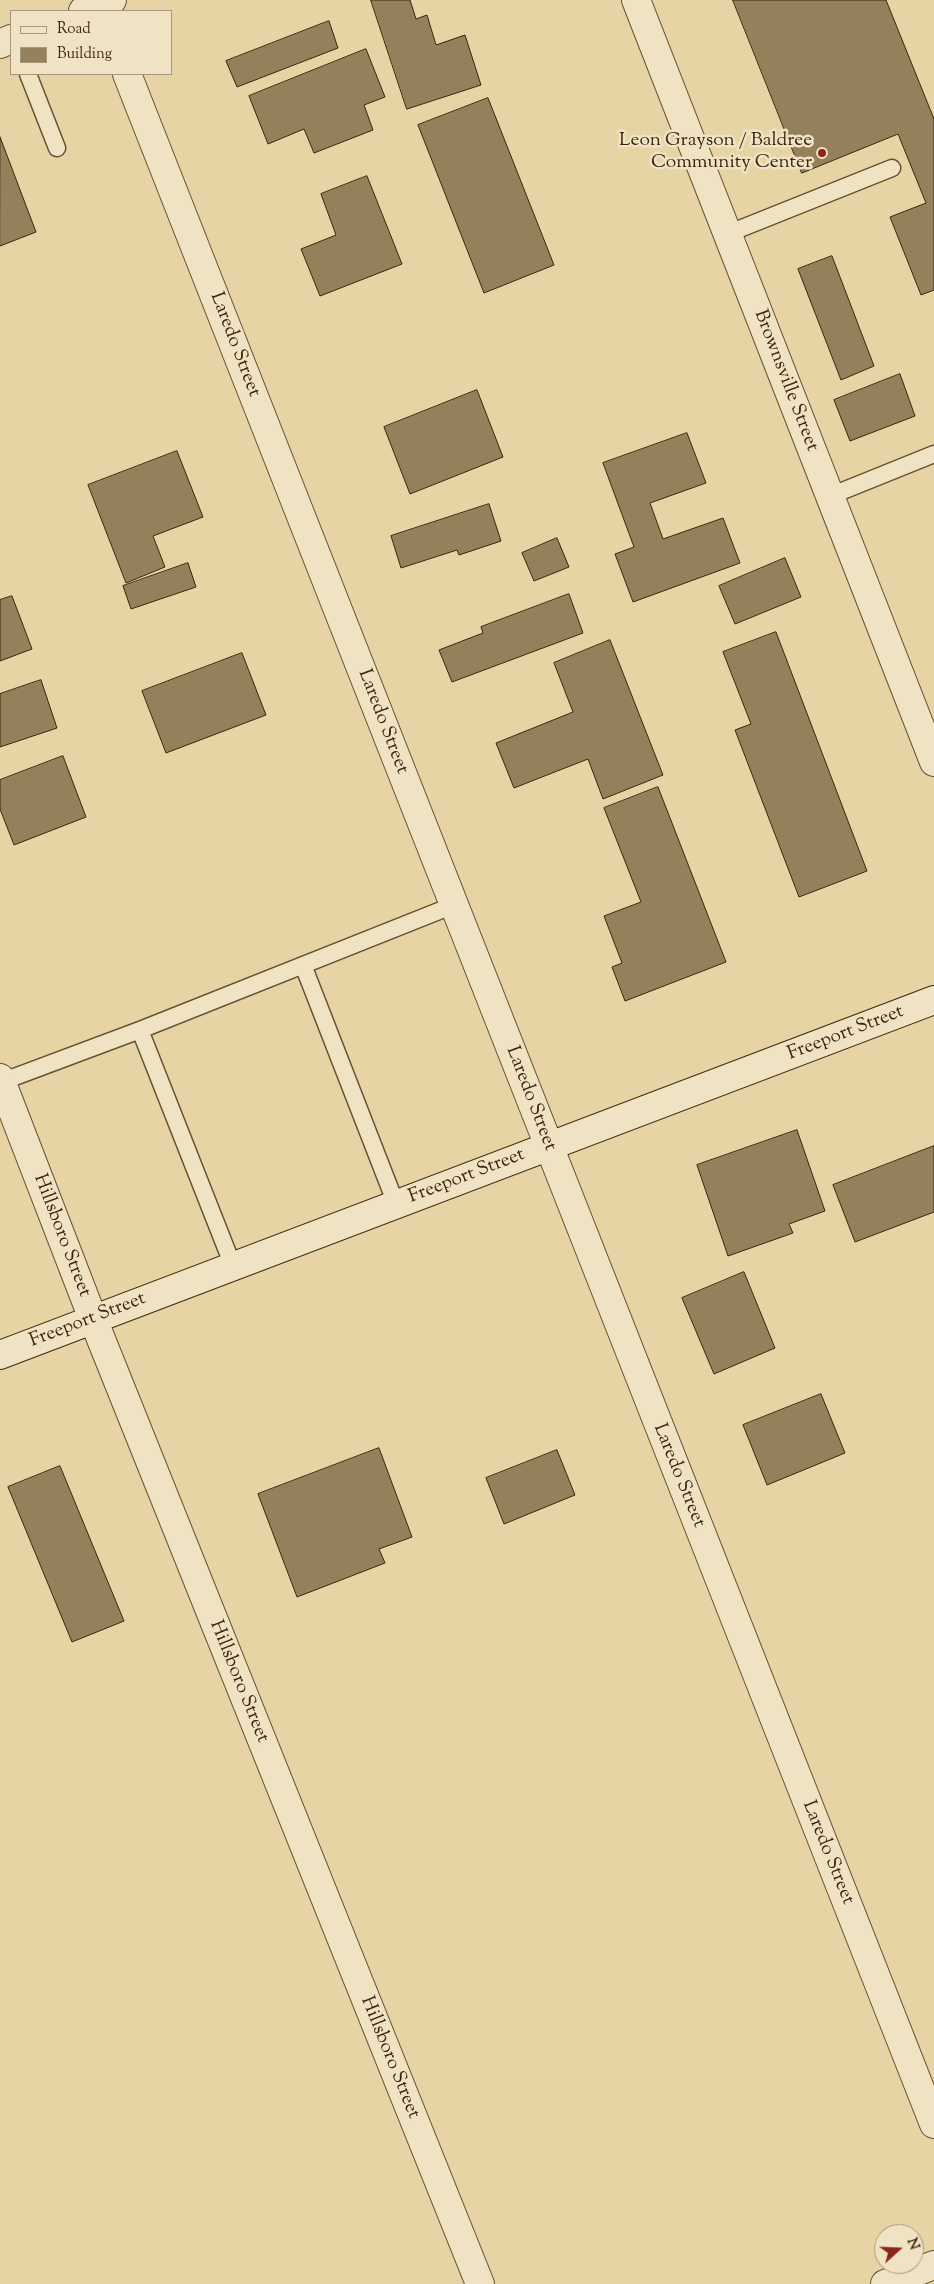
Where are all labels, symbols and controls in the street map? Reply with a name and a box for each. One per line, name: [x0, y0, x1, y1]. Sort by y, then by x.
legend: [10, 10, 172, 75]
text: Road: [57, 19, 91, 40]
text: Building: [57, 44, 112, 65]
place label: Leon Grayson / Baldree Community Center: [619, 131, 812, 175]
marker: Leon Grayson / Baldree Community Center: [816, 147, 828, 159]
street label: Laredo Street: [204, 290, 264, 400]
street label: Brownsville Street: [748, 307, 822, 455]
street label: Laredo Street: [352, 667, 412, 777]
street label: Freeport Street: [785, 1001, 907, 1067]
street label: Laredo Street: [500, 1044, 560, 1154]
street label: Freeport Street: [406, 1144, 528, 1210]
street label: Hillsboro Street: [27, 1171, 95, 1301]
street label: Freeport Street: [27, 1288, 149, 1354]
street label: Laredo Street: [647, 1421, 709, 1531]
street label: Hillsboro Street: [203, 1618, 273, 1746]
street label: Laredo Street: [796, 1798, 858, 1908]
street label: Hillsboro Street: [354, 1994, 424, 2122]
north arrow: [874, 2224, 924, 2274]
text: N: [901, 2236, 923, 2253]

